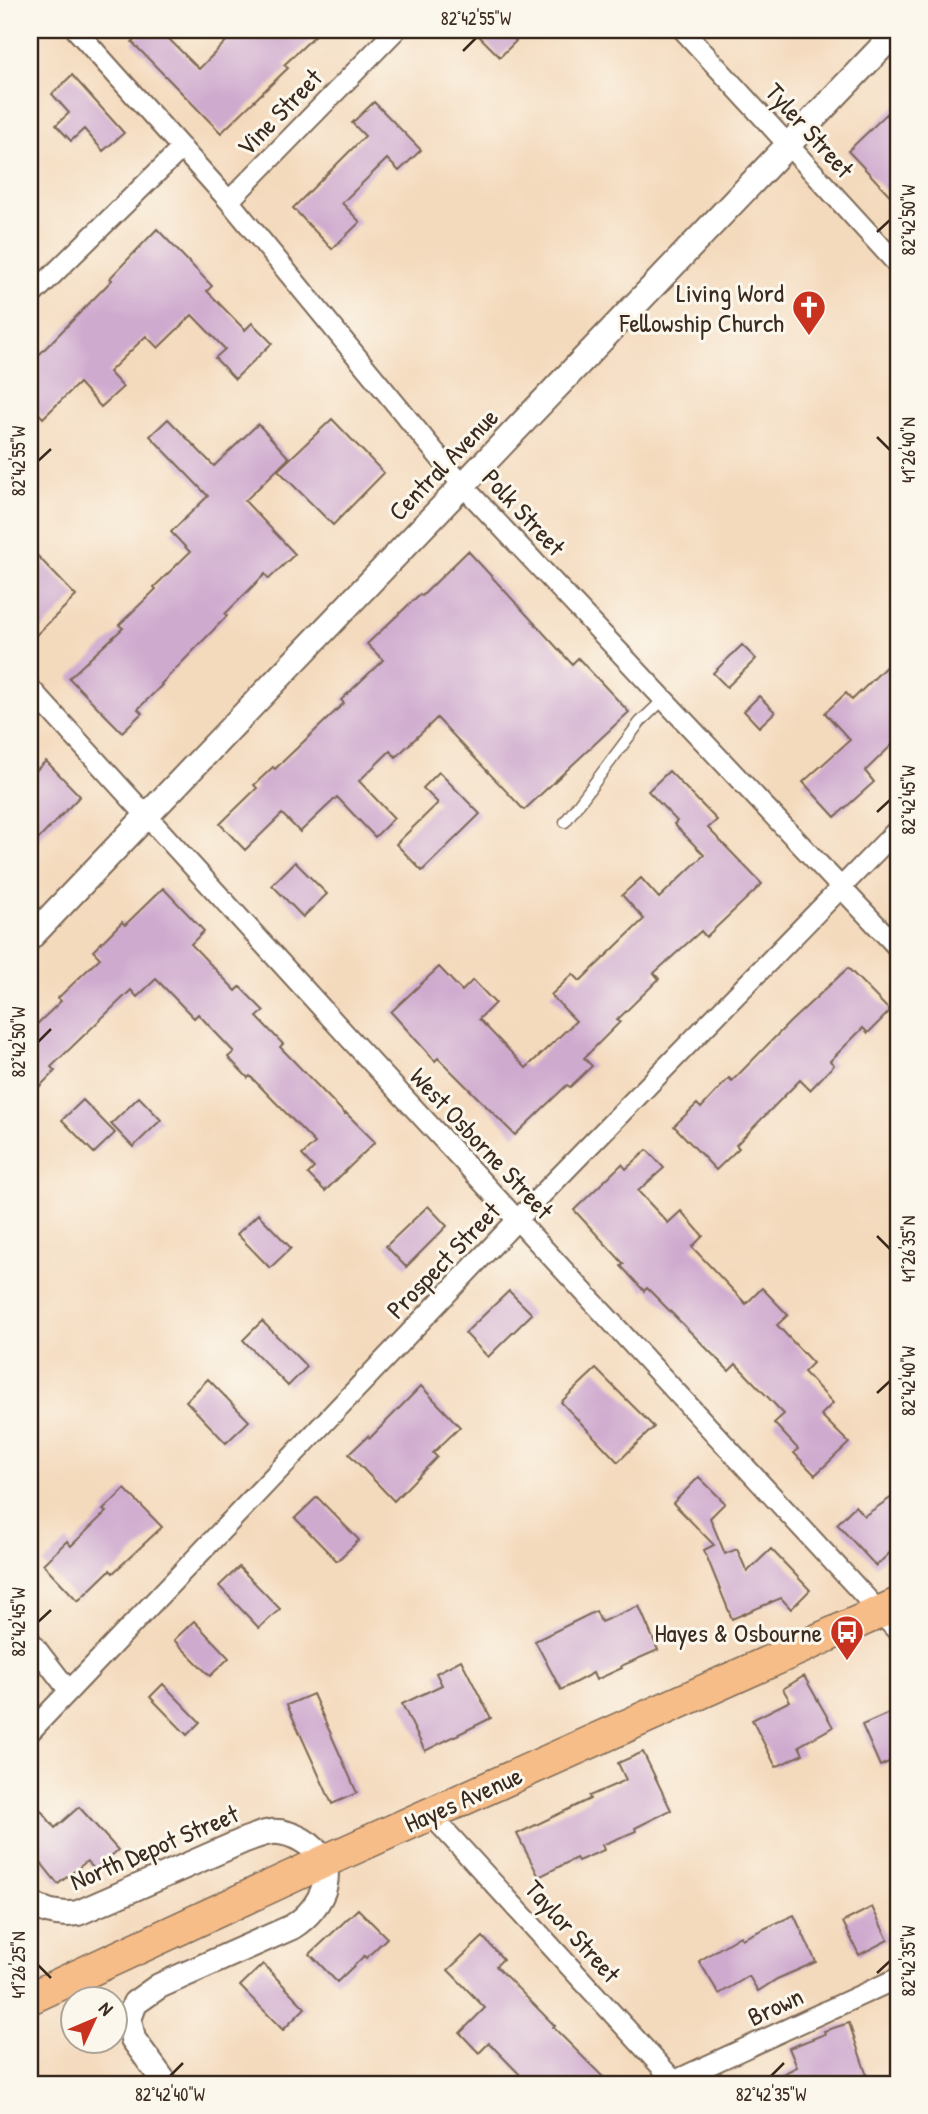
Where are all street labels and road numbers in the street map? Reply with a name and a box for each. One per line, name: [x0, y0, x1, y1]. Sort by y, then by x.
street label: Vine Street: [229, 60, 330, 163]
street label: Tyler Street: [758, 75, 863, 186]
street label: Central Avenue: [380, 400, 506, 528]
street label: Polk Street: [475, 461, 574, 564]
street label: West Osborne Street: [403, 1060, 562, 1227]
street label: Prospect Street: [378, 1193, 508, 1326]
street label: Hayes Avenue: [398, 1757, 528, 1841]
street label: North Depot Street: [64, 1795, 245, 1898]
street label: Taylor Street: [517, 1872, 629, 1991]
street label: Brown: [742, 1978, 808, 2034]

